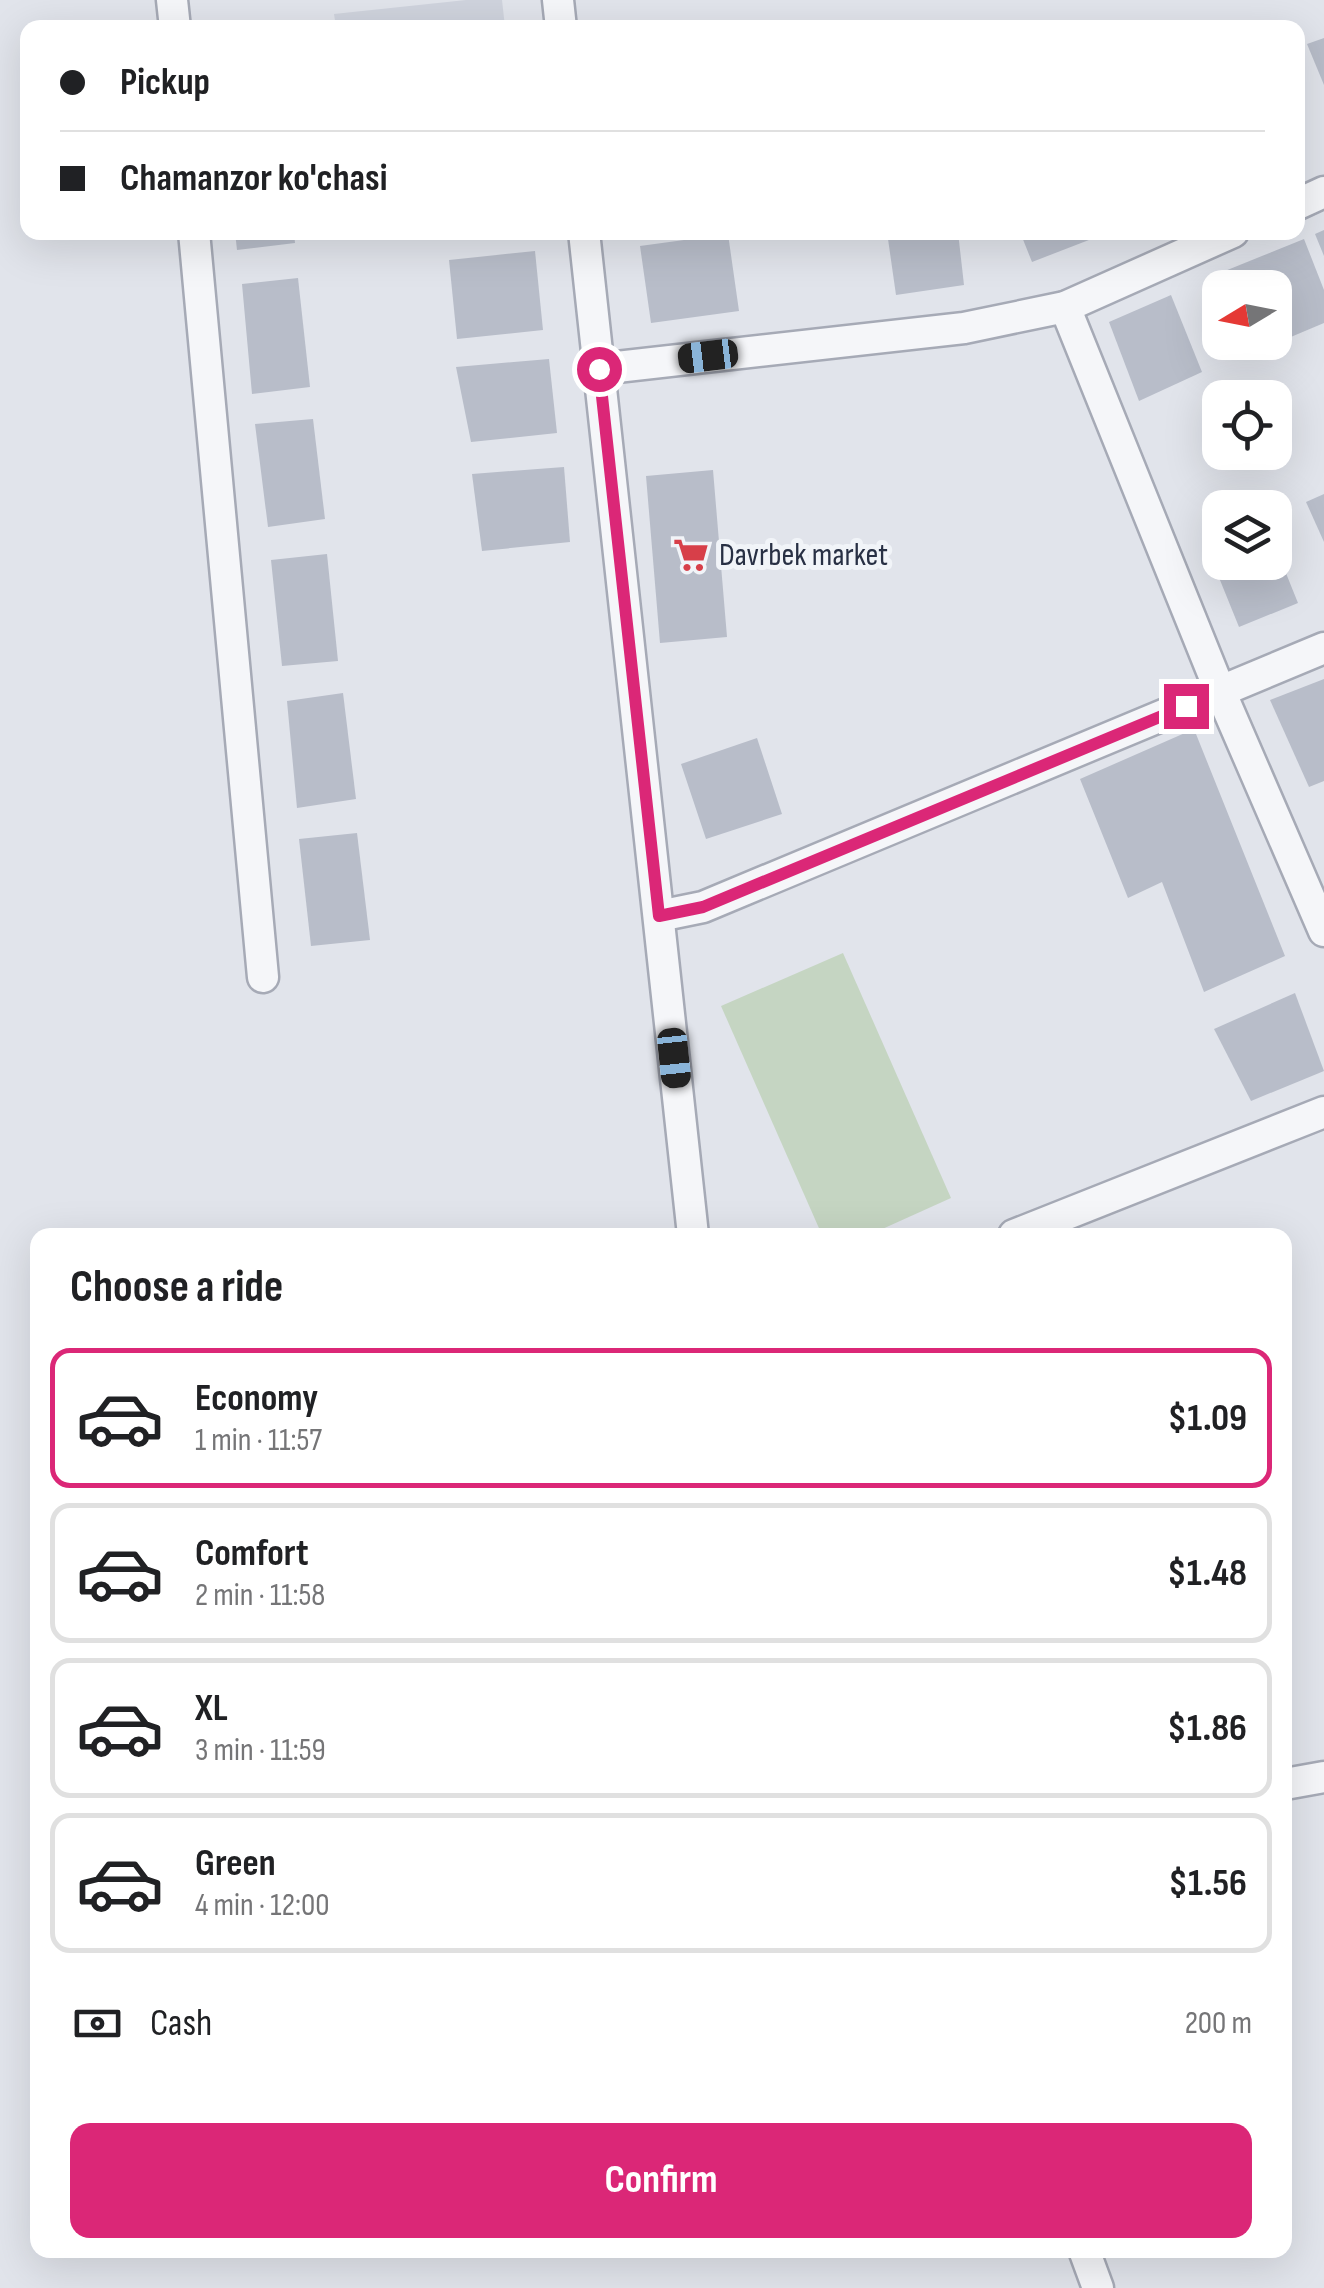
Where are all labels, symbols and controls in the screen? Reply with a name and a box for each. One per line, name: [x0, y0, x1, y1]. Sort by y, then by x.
text: Pickup: [120, 60, 210, 105]
text: Chamanzor ko'chasi: [120, 156, 387, 201]
north arrow: [1202, 270, 1292, 360]
map controls: [1202, 270, 1292, 580]
car: [676, 337, 740, 375]
route start: [577, 347, 622, 392]
button: locate: [1202, 380, 1292, 470]
button: layers: [1202, 490, 1292, 580]
supermarket icon: Davrbek market: [672, 536, 710, 574]
place label: Davrbek market: [719, 536, 888, 575]
route end: [1164, 684, 1209, 729]
car: [656, 1027, 692, 1089]
text: Choose a ride: [70, 1260, 283, 1315]
icon: car: [75, 1373, 165, 1463]
text: Economy: [195, 1376, 318, 1421]
text: $1.09: [1168, 1396, 1247, 1441]
text: 1 min · 11:57: [195, 1421, 322, 1460]
icon: car: [75, 1528, 165, 1618]
text: Comfort: [195, 1531, 309, 1576]
text: $1.48: [1167, 1551, 1247, 1596]
text: 2 min · 11:58: [195, 1576, 325, 1615]
icon: car: [75, 1683, 165, 1773]
text: XL: [195, 1686, 228, 1731]
text: $1.86: [1167, 1706, 1247, 1751]
text: 3 min · 11:59: [195, 1731, 326, 1770]
icon: car: [75, 1838, 165, 1928]
text: Green: [195, 1841, 276, 1886]
text: $1.56: [1169, 1861, 1247, 1906]
text: 4 min · 12:00: [195, 1886, 330, 1925]
icon: cash: [70, 1996, 125, 2051]
text: Cash: [150, 2001, 212, 2046]
text: 200 m: [1185, 2004, 1252, 2043]
button: Confirm: [70, 2123, 1252, 2238]

